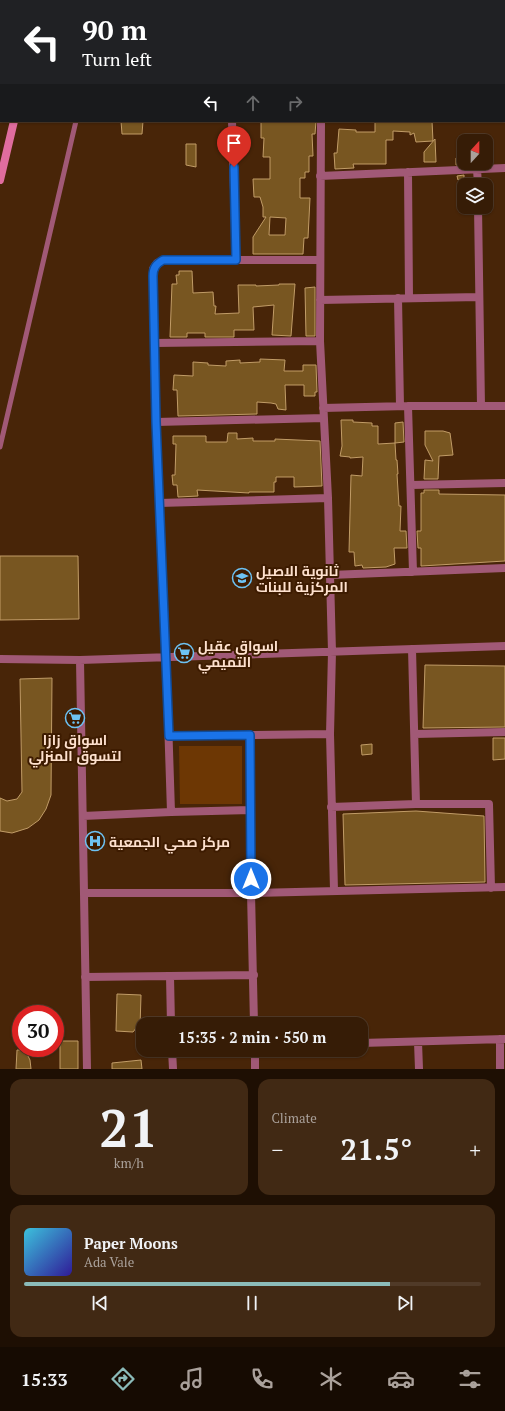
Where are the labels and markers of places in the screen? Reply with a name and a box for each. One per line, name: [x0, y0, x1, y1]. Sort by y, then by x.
pin: [217, 126, 251, 167]
place label: ثانوية الاصيل المركزية للبنات: [256, 561, 348, 596]
school or university icon: ثانوية الاصيل المركزية للبنات: [231, 567, 253, 589]
place label: اسواق عقيل التميمي: [198, 636, 278, 674]
supermarket icon: اسواق عقيل التميمي: [173, 642, 195, 664]
supermarket icon: اسواق زازا لتسوق المنزلي: [64, 707, 86, 729]
place label: اسواق زازا لتسوق المنزلي: [29, 730, 121, 768]
hospital icon: مركز صحي الجمعية: [84, 830, 106, 852]
place label: مركز صحي الجمعية: [109, 832, 230, 854]

